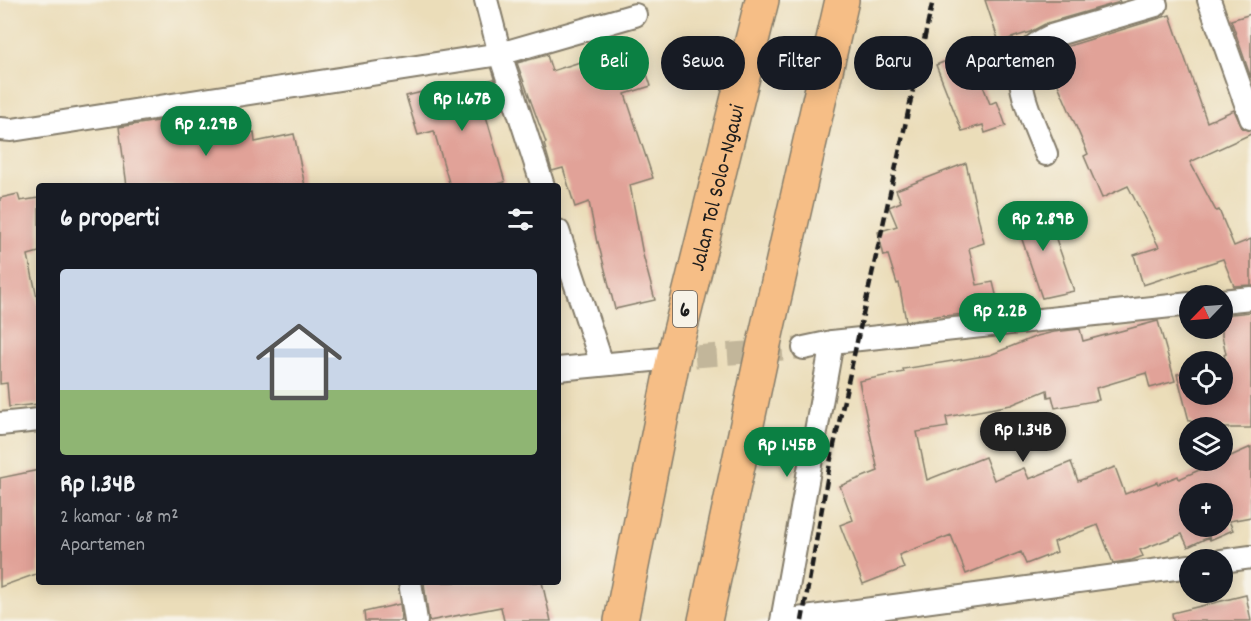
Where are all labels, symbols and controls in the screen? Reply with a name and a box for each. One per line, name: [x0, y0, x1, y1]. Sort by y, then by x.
chip: Beli: [579, 36, 649, 90]
chip: Sewa: [661, 36, 745, 90]
chip: Filter: [757, 36, 842, 90]
chip: Baru: [854, 36, 933, 90]
chip: Apartemen: [945, 36, 1076, 90]
pin: Rp 1.67B: [400, 81, 524, 132]
text: Rp 1.67B: [433, 86, 491, 114]
street label: Jalan Tol Solo–Ngawi: [683, 102, 755, 275]
pin: Rp 2.29B: [144, 106, 268, 157]
text: Rp 2.29B: [175, 111, 237, 139]
text: 6 properti: [60, 201, 159, 238]
pin: Rp 2.89B: [981, 201, 1105, 252]
icon: filters: [504, 203, 537, 236]
text: Rp 2.89B: [1012, 206, 1074, 234]
north arrow: [1179, 285, 1233, 339]
map controls: [1179, 285, 1233, 603]
road number: 6: [673, 291, 697, 327]
pin: Rp 2.2B: [945, 293, 1055, 344]
text: Rp 2.2B: [973, 298, 1027, 326]
icon: home: [245, 308, 353, 416]
button: locate: [1179, 351, 1233, 405]
pin: Rp 1.34B: [961, 412, 1085, 463]
text: Rp 1.34B: [994, 417, 1052, 445]
button: layers: [1179, 417, 1233, 471]
pin: Rp 1.45B: [725, 427, 849, 478]
text: Rp 1.45B: [758, 432, 816, 460]
text: Rp 1.34B: [60, 467, 135, 504]
button: +: [1179, 483, 1233, 537]
text: 2 kamar · 68 m²: [60, 504, 179, 532]
text: Apartemen: [60, 532, 145, 560]
button: −: [1179, 549, 1233, 603]

